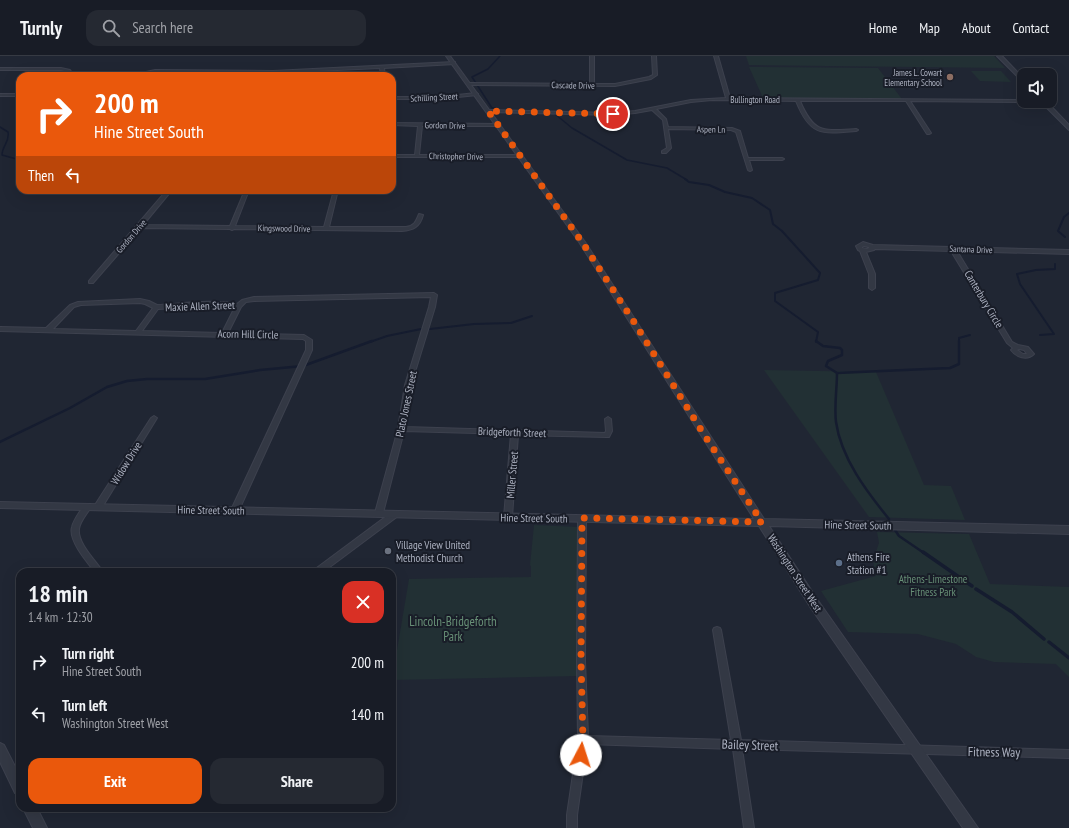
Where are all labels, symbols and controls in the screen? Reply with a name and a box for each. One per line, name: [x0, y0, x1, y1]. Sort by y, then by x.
search box: [86, 10, 366, 46]
text: Turnly: [20, 16, 62, 40]
icon: search: [100, 17, 122, 39]
text: Search here: [132, 18, 193, 37]
text: Home: [869, 19, 897, 37]
text: Map: [919, 19, 940, 37]
text: About: [962, 19, 991, 37]
text: Contact: [1013, 19, 1049, 37]
place label: James L. Cowart Elementary School: [884, 67, 943, 88]
map controls: [1017, 68, 1057, 108]
button: sound: [1017, 68, 1057, 108]
marker: James L. Cowart Elementary School: [945, 72, 955, 82]
street label: Cascade Drive: [551, 79, 595, 91]
text: 200 m: [94, 84, 158, 121]
icon: right: [28, 88, 80, 140]
street label: Schilling Street: [410, 90, 459, 104]
street label: Bullington Road: [730, 94, 780, 105]
pin: [596, 97, 630, 131]
icon: arrive: [602, 103, 624, 125]
street label: Gordon Drive: [425, 119, 466, 131]
text: Hine Street South: [94, 120, 204, 143]
street label: Aspen Ln: [697, 123, 725, 135]
street label: Christopher Drive: [429, 150, 483, 162]
icon: left: [62, 164, 84, 186]
text: Then: [28, 166, 54, 185]
street label: Gordon Drive: [113, 217, 149, 255]
street label: Kingswood Drive: [258, 222, 311, 234]
street label: Santana Drive: [949, 243, 993, 255]
street label: Canterbury Circle: [961, 268, 1007, 331]
street label: Maxie Allen Street: [165, 298, 235, 314]
street label: Acorn Hill Circle: [217, 326, 279, 342]
street label: Plato Jones Street: [392, 370, 420, 438]
street label: Bridgeforth Street: [478, 424, 546, 440]
street label: Widow Drive: [107, 439, 145, 487]
street label: Miller Street: [503, 451, 521, 499]
street label: Hine Street South: [177, 502, 245, 518]
street label: Hine Street South: [500, 510, 568, 526]
street label: Hine Street South: [824, 517, 892, 533]
street label: Washington Street West: [765, 531, 825, 615]
place label: Village View United Methodist Church: [395, 538, 470, 565]
marker: Village View United Methodist Church: [383, 546, 393, 556]
place label: Athens Fire Station #1: [847, 550, 890, 577]
marker: Athens Fire Station #1: [834, 558, 844, 568]
park label: Athens-Limestone Fitness Park: [899, 572, 968, 599]
text: 18 min: [28, 578, 88, 609]
button: close: [342, 581, 384, 623]
text: 1.4 km · 12:30: [28, 609, 93, 626]
park label: Lincoln-Bridgeforth Park: [409, 613, 497, 645]
text: Turn right: [62, 644, 114, 663]
icon: right: [28, 651, 50, 673]
text: 200 m: [351, 653, 384, 672]
text: Hine Street South: [62, 663, 141, 680]
text: Turn left: [62, 696, 107, 715]
icon: left: [28, 703, 50, 725]
text: 140 m: [351, 705, 384, 724]
text: Washington Street West: [62, 715, 168, 732]
position arrow: [560, 734, 602, 776]
street label: Bailey Street: [721, 736, 779, 754]
street label: Fitness Way: [968, 743, 1021, 761]
button: Exit: [28, 758, 202, 804]
button: Share: [210, 758, 384, 804]

